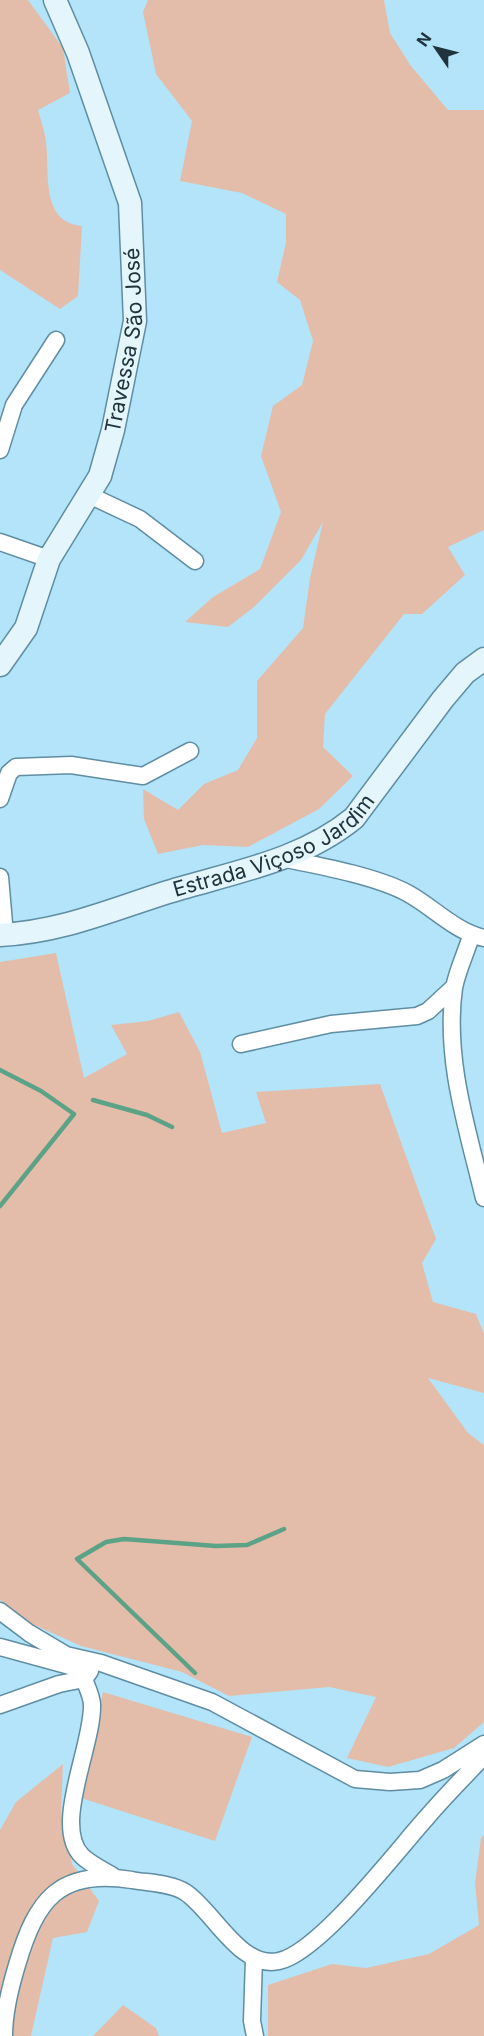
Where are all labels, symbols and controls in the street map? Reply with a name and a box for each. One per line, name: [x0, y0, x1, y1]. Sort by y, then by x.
north arrow: [406, 18, 466, 78]
text: N: [412, 29, 435, 50]
street label: Travessa São José: [100, 247, 147, 435]
street label: Estrada Viçoso Jardim: [170, 789, 379, 902]

